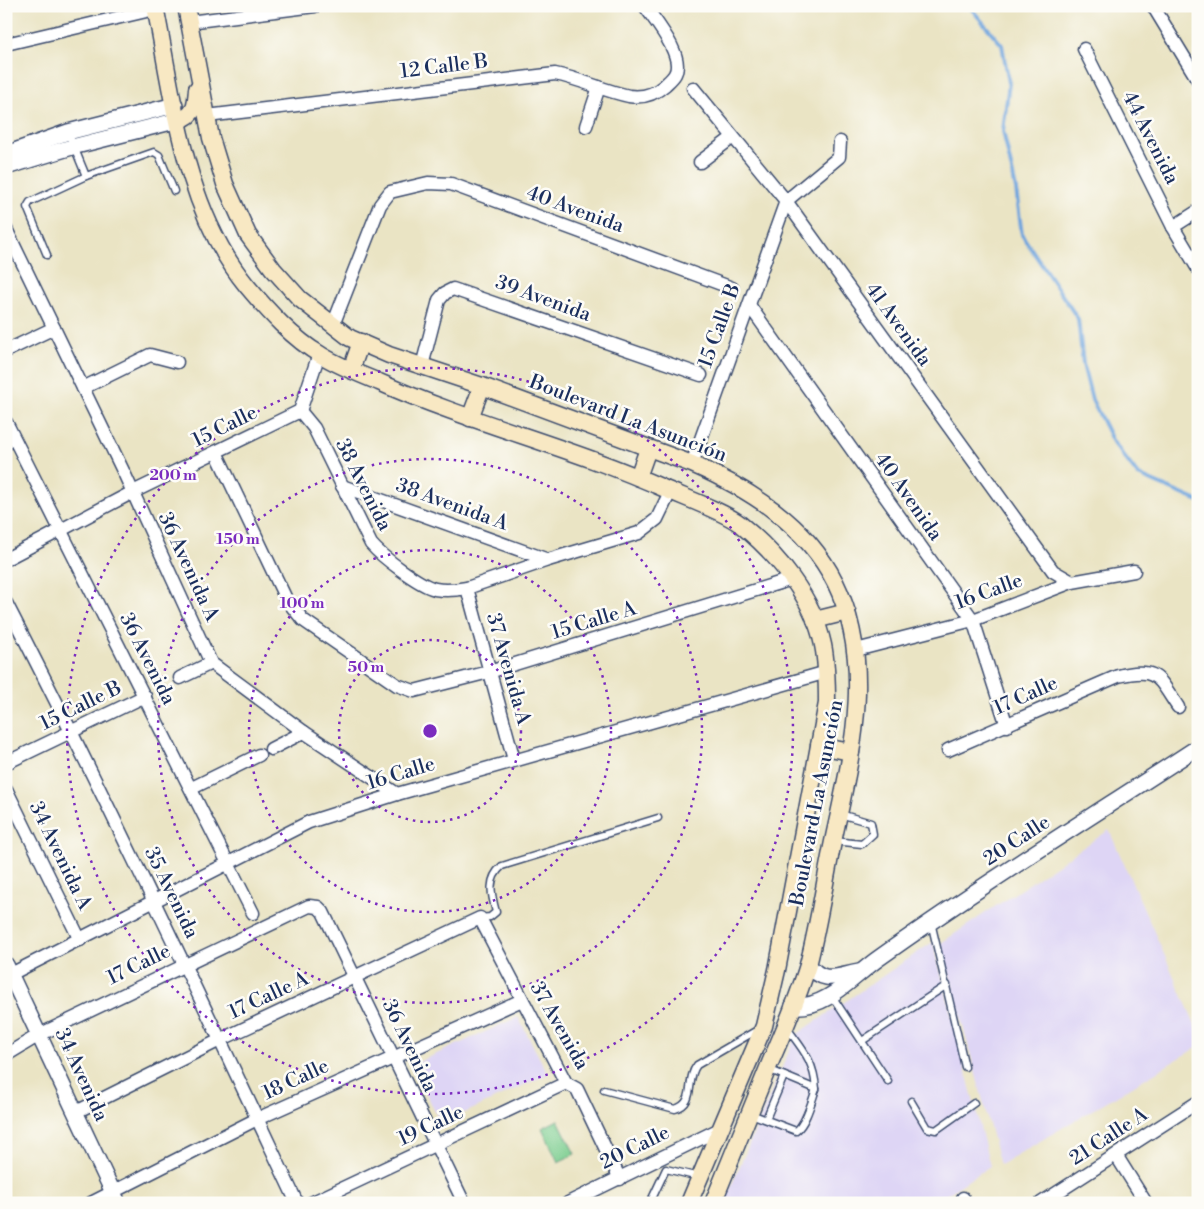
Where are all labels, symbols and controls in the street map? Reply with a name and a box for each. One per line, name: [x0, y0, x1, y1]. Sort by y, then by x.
street label: 12 Calle B: [399, 49, 489, 85]
street label: 44 Avenida: [1116, 87, 1184, 189]
street label: 40 Avenida: [523, 181, 628, 239]
street label: 39 Avenida: [492, 270, 595, 328]
street label: 41 Avenida: [859, 278, 937, 372]
street label: 15 Calle B: [693, 280, 747, 372]
street label: Boulevard La Asunción: [525, 369, 730, 468]
street label: 15 Calle: [188, 401, 262, 453]
street label: 38 Avenida: [329, 435, 397, 536]
street label: 40 Avenida: [869, 448, 948, 547]
text: 200 m: [149, 466, 197, 485]
street label: 38 Avenida A: [392, 473, 513, 537]
street label: 36 Avenida A: [152, 508, 225, 627]
text: 150 m: [216, 530, 260, 549]
street label: 16 Calle: [952, 568, 1026, 616]
text: 100 m: [280, 594, 325, 613]
street label: 15 Calle A: [549, 596, 641, 646]
street label: 36 Avenida: [113, 609, 181, 710]
street label: 37 Avenida A: [480, 610, 536, 729]
text: 50 m: [348, 658, 384, 677]
street label: 17 Calle: [990, 671, 1062, 721]
street label: 15 Calle B: [36, 676, 126, 736]
street label: Boulevard La Asunción: [785, 698, 849, 909]
centre of rings: [421, 722, 439, 740]
street label: 16 Calle: [364, 752, 438, 796]
street label: 34 Avenida A: [23, 798, 98, 916]
street label: 20 Calle: [979, 810, 1055, 872]
street label: 35 Avenida: [138, 843, 204, 944]
street label: 17 Calle: [103, 939, 175, 991]
street label: 17 Calle A: [225, 966, 314, 1025]
street label: 37 Avenida: [524, 978, 595, 1075]
street label: 36 Avenida: [376, 996, 442, 1097]
street label: 34 Avenida: [49, 1024, 114, 1126]
street label: 18 Calle: [259, 1054, 333, 1106]
street label: 19 Calle: [394, 1100, 468, 1152]
street label: 21 Calle A: [1065, 1102, 1154, 1171]
street label: 20 Calle: [596, 1120, 674, 1176]

